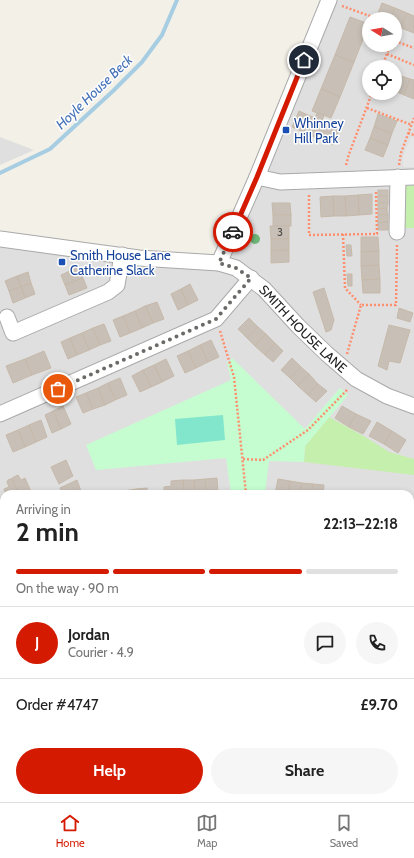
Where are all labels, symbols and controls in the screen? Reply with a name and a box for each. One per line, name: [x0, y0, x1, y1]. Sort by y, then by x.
north arrow: [362, 12, 402, 52]
map controls: [362, 12, 402, 100]
pin: [287, 43, 321, 77]
icon: home: [293, 49, 315, 71]
water label: Hoyle House Beck: [52, 50, 137, 133]
button: locate: [362, 60, 402, 100]
place label: Whinney Hill Park: [294, 115, 344, 146]
marker: Whinney Hill Park: [281, 125, 291, 135]
courier: [213, 212, 253, 252]
icon: car: [222, 221, 244, 243]
house number: 3: [277, 225, 283, 239]
place label: Smith House Lane Catherine Slack: [70, 247, 171, 278]
marker: Smith House Lane Catherine Slack: [57, 257, 67, 267]
street label: SMITH HOUSE LANE: [256, 281, 351, 376]
pin: [41, 372, 75, 406]
icon: bag: [47, 378, 69, 400]
text: Arriving in: [16, 501, 71, 517]
text: 22:13–22:18: [323, 515, 398, 533]
text: 2 min: [16, 516, 79, 548]
text: On the way · 90 m: [16, 580, 119, 596]
button: chat: [304, 622, 346, 664]
button: phone: [356, 622, 398, 664]
text: Jordan: [68, 626, 110, 644]
text: J: [35, 634, 39, 652]
text: Courier · 4.9: [68, 644, 134, 660]
text: Order #4747: [16, 696, 99, 714]
text: £9.70: [361, 696, 398, 714]
button: Help: [16, 748, 203, 794]
button: Share: [211, 748, 398, 794]
tab: Home: [56, 812, 85, 850]
tab: Map: [196, 812, 218, 850]
tab: Saved: [330, 812, 358, 850]

